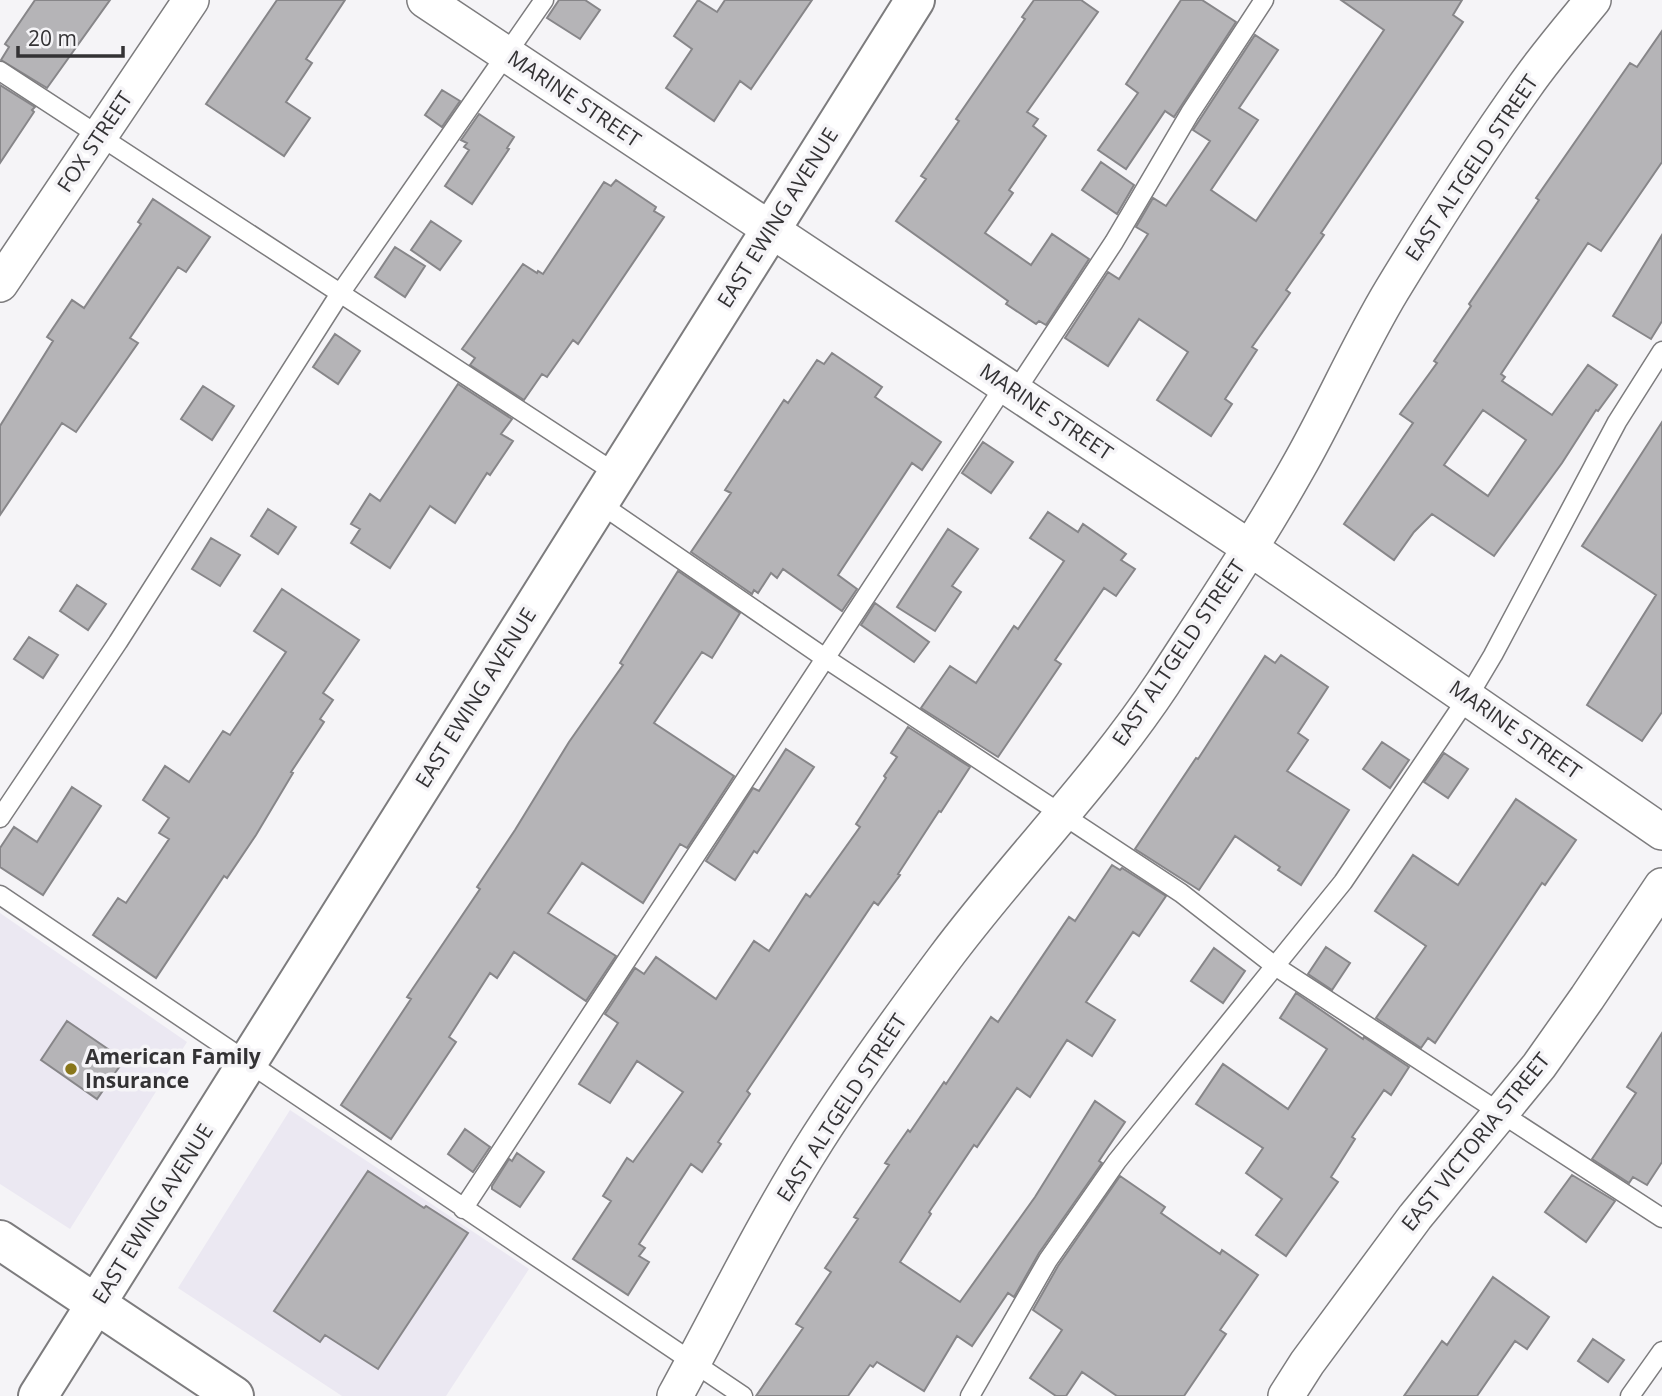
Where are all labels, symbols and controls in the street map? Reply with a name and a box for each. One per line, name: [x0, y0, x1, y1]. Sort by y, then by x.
scale bar: [18, 14, 122, 58]
text: 20 m: [28, 24, 77, 52]
street label: MARINE STREET: [503, 43, 647, 153]
street label: EAST ALTGELD STREET: [1398, 69, 1544, 266]
street label: FOX STREET: [50, 85, 138, 197]
street label: EAST EWING AVENUE: [710, 122, 844, 313]
street label: MARINE STREET: [975, 356, 1119, 466]
street label: EAST ALTGELD STREET: [1105, 554, 1251, 751]
street label: EAST EWING AVENUE: [408, 602, 542, 793]
street label: MARINE STREET: [1444, 673, 1587, 785]
street label: EAST ALTGELD STREET: [770, 1008, 913, 1207]
place label: American Family Insurance: [85, 1042, 261, 1094]
street label: EAST VICTORIA STREET: [1395, 1046, 1556, 1236]
marker: American Family Insurance: [63, 1061, 79, 1077]
street label: EAST EWING AVENUE: [85, 1118, 219, 1309]

